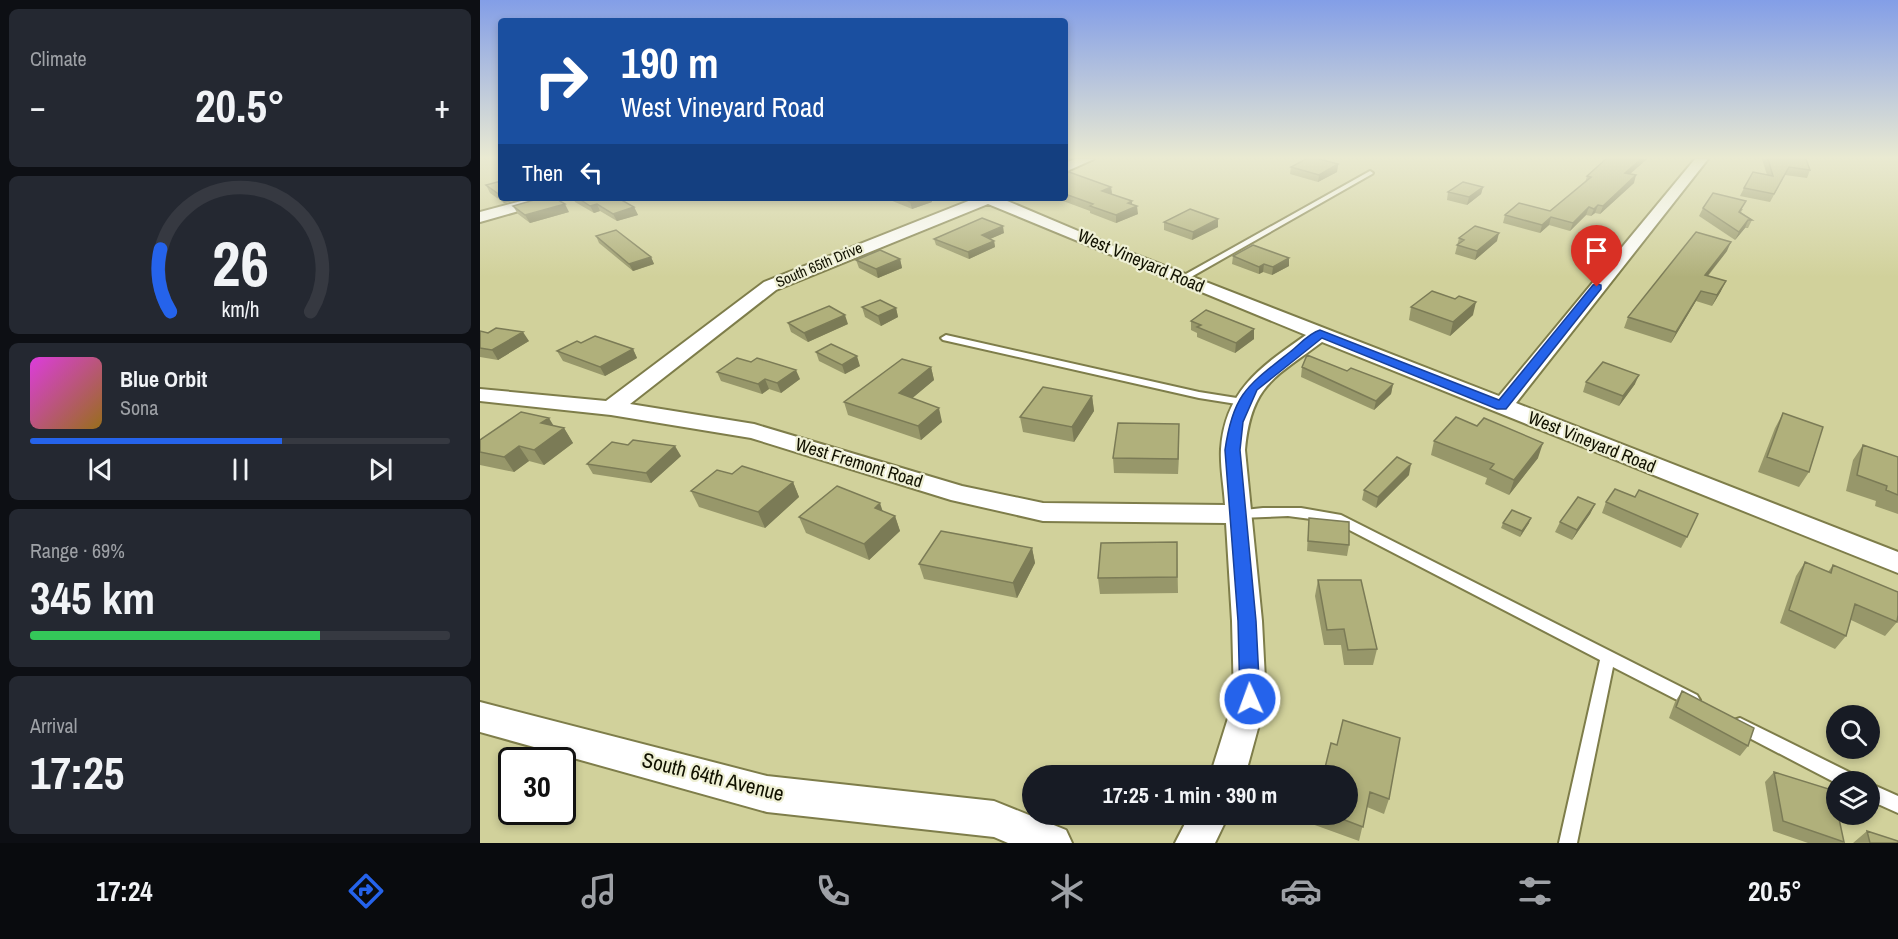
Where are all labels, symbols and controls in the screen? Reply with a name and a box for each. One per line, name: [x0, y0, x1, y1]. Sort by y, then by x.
text: 190 m: [621, 35, 719, 91]
icon: right: [522, 42, 600, 120]
text: Climate: [30, 45, 87, 72]
text: 20.5°: [195, 75, 285, 136]
text: −: [30, 84, 46, 128]
text: +: [434, 84, 450, 128]
text: West Vineyard Road: [621, 89, 825, 125]
icon: left: [575, 156, 608, 189]
text: Then: [522, 158, 563, 188]
text: 26: [212, 221, 268, 305]
street label: West Vineyard Road: [1074, 223, 1209, 299]
pin: [1571, 225, 1622, 287]
icon: arrive: [1580, 234, 1613, 267]
street label: South 65th Drive: [772, 237, 866, 292]
text: km/h: [221, 295, 259, 324]
text: Blue Orbit: [120, 364, 207, 394]
text: Sona: [120, 394, 158, 421]
street label: West Vineyard Road: [1525, 405, 1660, 479]
street label: West Fremont Road: [792, 431, 926, 494]
icon: previous: [84, 453, 117, 486]
icon: pause: [224, 453, 257, 486]
icon: next: [364, 453, 397, 486]
text: Range · 69%: [30, 537, 125, 564]
text: 345 km: [30, 567, 155, 628]
position arrow: [1218, 667, 1282, 731]
map controls: [1826, 705, 1880, 825]
button: search: [1826, 705, 1880, 759]
text: Arrival: [30, 712, 77, 739]
text: 17:25: [30, 742, 124, 803]
street label: South 64th Avenue: [639, 745, 787, 808]
speed limit sign: 30: [498, 747, 576, 825]
button: layers: [1826, 771, 1880, 825]
text: 17:25 · 1 min · 390 m: [1103, 780, 1277, 810]
icon: directions: [345, 870, 387, 912]
icon: music: [578, 870, 620, 912]
icon: phone: [812, 870, 854, 912]
icon: climate: [1046, 870, 1088, 912]
icon: car: [1280, 870, 1322, 912]
icon: filters: [1514, 870, 1556, 912]
text: 17:24: [96, 873, 153, 909]
text: 20.5°: [1748, 873, 1802, 909]

